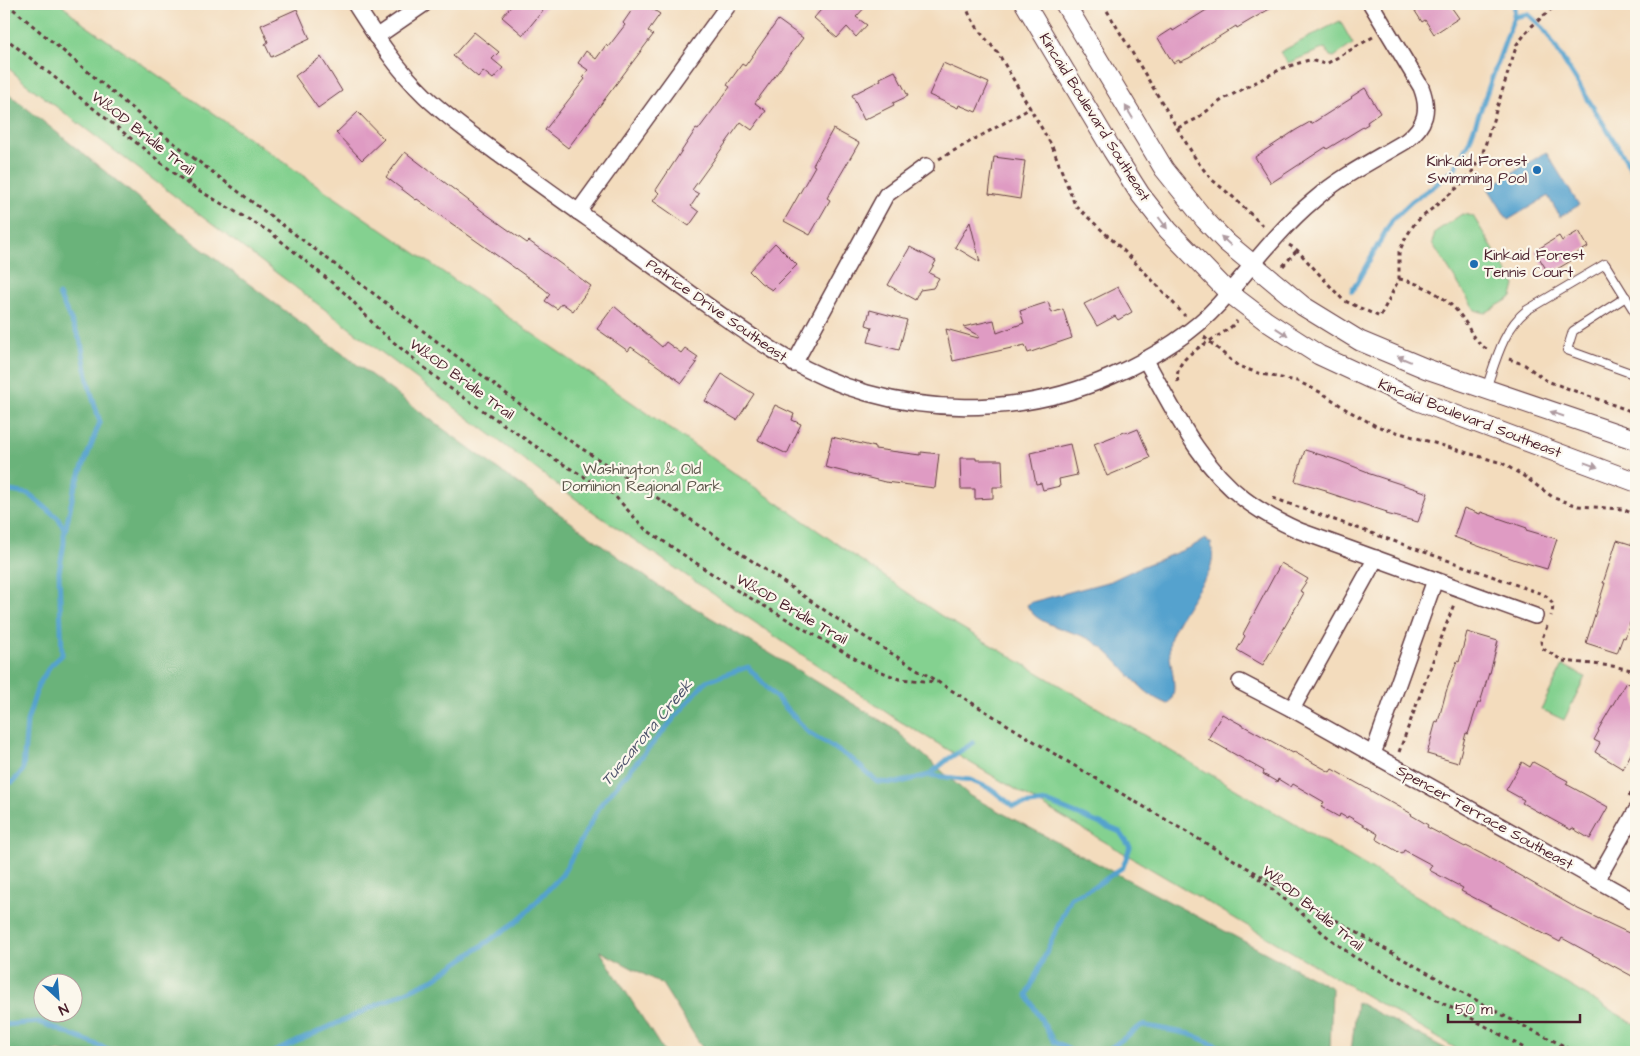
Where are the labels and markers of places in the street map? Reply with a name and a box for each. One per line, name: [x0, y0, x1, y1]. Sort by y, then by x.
place label: Kinkaid Forest Swimming Pool: [1427, 151, 1527, 190]
marker: Kinkaid Forest Swimming Pool: [1531, 164, 1543, 176]
place label: Kinkaid Forest Tennis Court: [1484, 245, 1584, 283]
marker: Kinkaid Forest Tennis Court: [1468, 258, 1480, 270]

